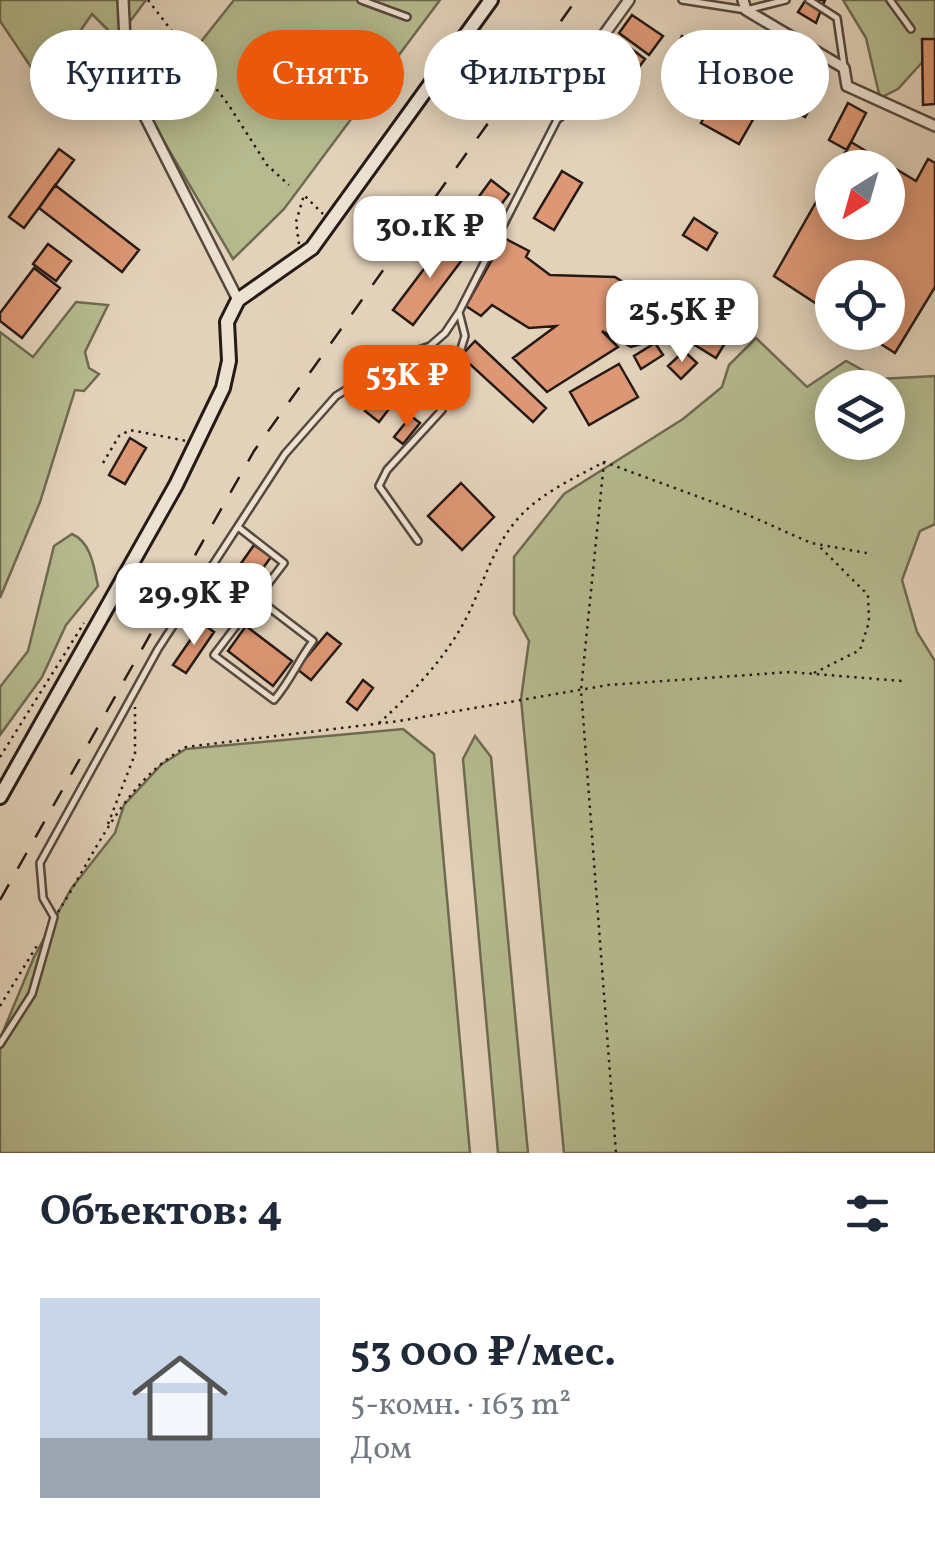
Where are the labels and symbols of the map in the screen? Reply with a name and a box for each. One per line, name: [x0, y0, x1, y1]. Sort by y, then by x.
north arrow: [815, 150, 905, 240]
pin: 30.1K ₽: [338, 196, 522, 281]
pin: 25.5K ₽: [590, 280, 774, 365]
pin: 53K ₽: [337, 345, 477, 430]
pin: 29.9K ₽: [102, 563, 286, 648]

